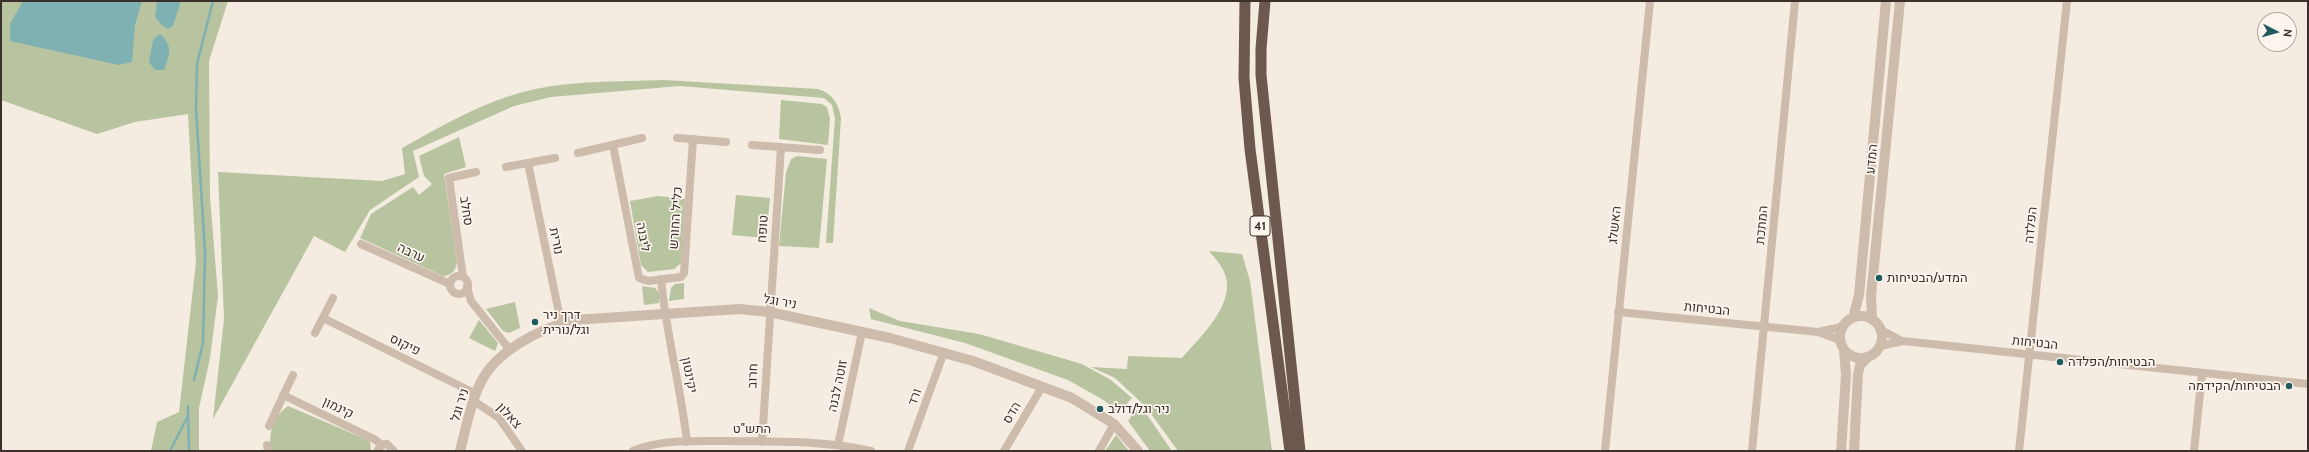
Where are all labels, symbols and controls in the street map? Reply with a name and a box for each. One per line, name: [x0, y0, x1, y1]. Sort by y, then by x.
north arrow: [2257, 12, 2297, 52]
text: N: [2281, 29, 2295, 38]
street label: המדע: [1863, 143, 1881, 175]
street label: כליל החורש: [666, 186, 686, 250]
street label: סחלב: [456, 195, 476, 227]
street label: האשלג: [1605, 205, 1625, 245]
street label: המתכת: [1753, 205, 1771, 245]
street label: הפלדה: [2021, 206, 2041, 244]
street label: טופח: [754, 215, 772, 243]
road number: 41: [1250, 216, 1270, 236]
street label: ליבנה: [633, 221, 653, 253]
street label: נורית: [546, 226, 566, 256]
street label: ערבה: [395, 240, 427, 266]
place label: המדע/הבטיחות: [1887, 270, 1968, 286]
marker: המדע/הבטיחות: [1874, 273, 1884, 283]
street label: ניר וגל: [762, 291, 798, 313]
street label: הבטיחות: [1683, 299, 1731, 319]
place label: דרך ניר וגל/נורית: [543, 307, 590, 338]
marker: דרך ניר וגל/נורית: [530, 317, 540, 327]
street label: פיקוס: [387, 331, 423, 359]
street label: הבטיחות: [2011, 333, 2059, 353]
place label: הבטיחות/הפלדה: [2068, 354, 2155, 370]
street label: יקינטון: [678, 356, 700, 394]
marker: הבטיחות/הפלדה: [2055, 357, 2065, 367]
street label: זוטה לבנה: [825, 359, 851, 413]
street label: חרוב: [745, 363, 761, 389]
place label: הבטיחות/הקידמה: [2188, 378, 2281, 394]
marker: הבטיחות/הקידמה: [2284, 381, 2294, 391]
street label: ורד: [905, 386, 925, 408]
street label: ניר וגל: [448, 387, 472, 423]
street label: קינמון: [320, 394, 356, 422]
street label: הדס: [999, 399, 1025, 427]
street label: צאלון: [493, 400, 525, 432]
place label: ניר וגל/דולב: [1108, 401, 1170, 417]
marker: ניר וגל/דולב: [1095, 404, 1105, 414]
street label: התש"ט: [733, 421, 771, 437]

